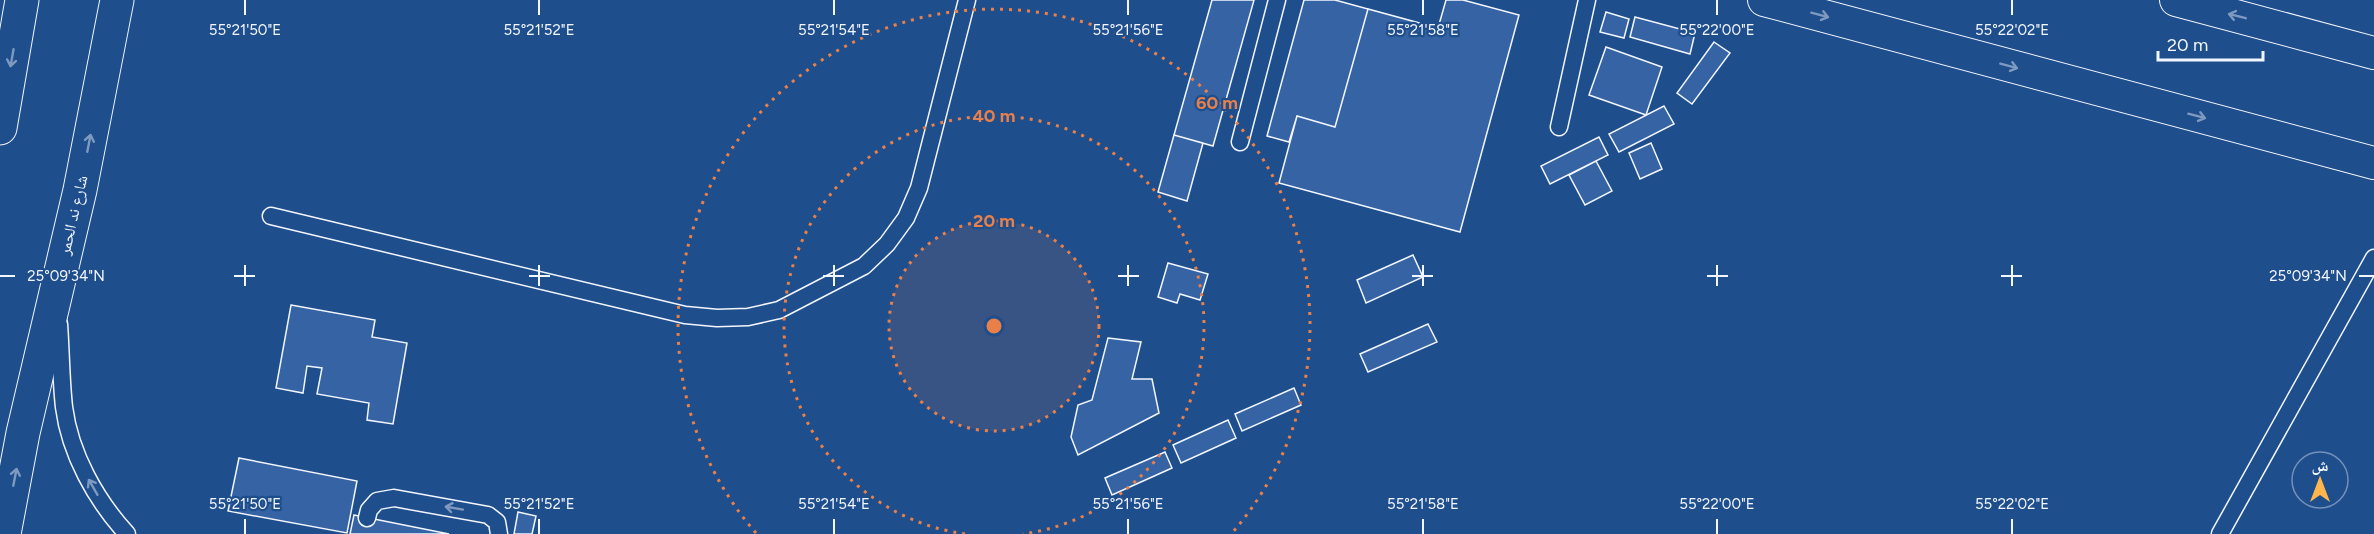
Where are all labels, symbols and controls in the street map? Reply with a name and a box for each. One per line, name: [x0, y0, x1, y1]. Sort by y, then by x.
one-way arrow: [2227, 9, 2246, 21]
one-way arrow: [1811, 10, 1830, 21]
text: 55°21'50"E: [209, 21, 281, 39]
text: 55°21'52"E: [503, 21, 575, 39]
text: 55°21'54"E: [798, 21, 870, 39]
text: 55°21'56"E: [1092, 21, 1164, 39]
text: 55°21'58"E: [1387, 21, 1459, 39]
text: 55°22'00"E: [1679, 21, 1755, 39]
text: 55°22'02"E: [1975, 21, 2049, 39]
scale bar: [2158, 24, 2263, 62]
text: 20 m: [2167, 34, 2208, 56]
one-way arrow: [6, 47, 17, 67]
one-way arrow: [1999, 60, 2018, 72]
text: 60 m: [1196, 92, 1238, 114]
text: 40 m: [972, 105, 1016, 127]
one-way arrow: [2187, 111, 2206, 122]
one-way arrow: [84, 133, 95, 153]
street label: شارع ند الحمر: [54, 173, 92, 258]
text: 20 m: [973, 210, 1015, 232]
text: 25°09'34"N: [27, 267, 105, 285]
text: 25°09'34"N: [2269, 267, 2347, 285]
centre of rings: [984, 316, 1004, 336]
north arrow: [2290, 450, 2350, 510]
text: ش: [2312, 456, 2329, 475]
one-way arrow: [10, 467, 21, 487]
one-way arrow: [87, 479, 99, 496]
text: 55°21'50"E: [209, 495, 281, 513]
text: 55°21'52"E: [503, 495, 575, 513]
text: 55°21'54"E: [798, 495, 870, 513]
text: 55°21'56"E: [1092, 495, 1164, 513]
text: 55°21'58"E: [1387, 495, 1459, 513]
text: 55°22'00"E: [1679, 495, 1755, 513]
text: 55°22'02"E: [1975, 495, 2049, 513]
one-way arrow: [445, 503, 465, 514]

